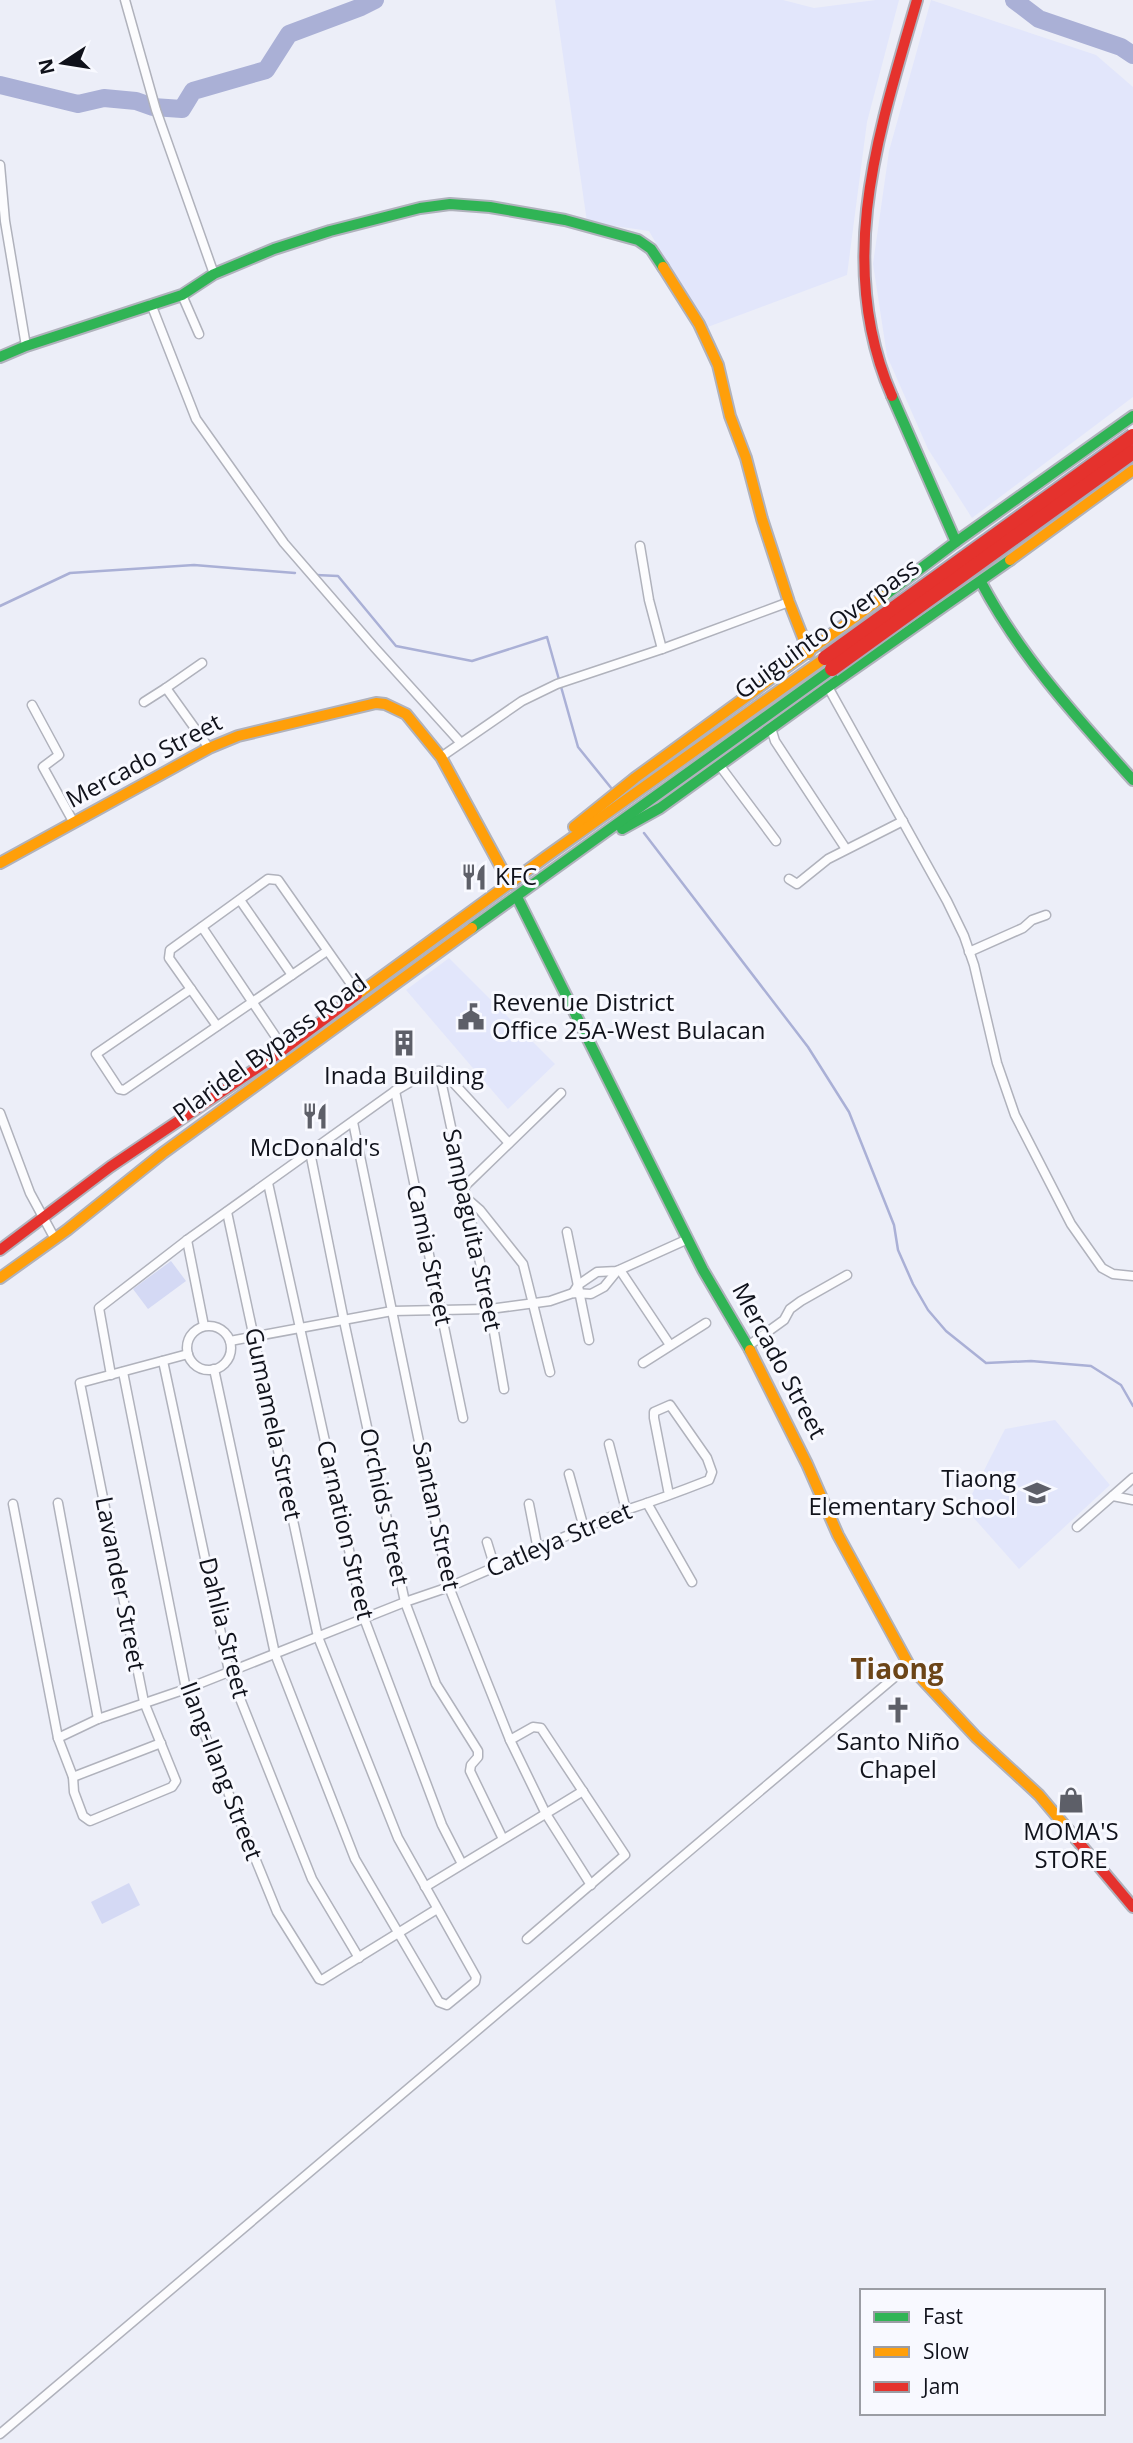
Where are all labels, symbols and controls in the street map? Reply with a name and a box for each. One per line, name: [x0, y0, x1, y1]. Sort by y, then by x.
north arrow: [28, 28, 98, 98]
text: N: [32, 56, 61, 77]
street label: Guiguinto Overpass: [727, 550, 925, 706]
street label: Mercado Street: [60, 705, 227, 815]
place label: KFC: [495, 859, 537, 892]
restaurant icon: KFC: [459, 862, 489, 892]
street label: Plaridel Bypass Road: [166, 965, 373, 1128]
place label: Revenue District Office 25A-West Bulacan: [492, 985, 765, 1046]
public building icon: Revenue District Office 25A-West Bulacan: [456, 1002, 486, 1032]
building icon: Inada Building: [389, 1028, 419, 1058]
place label: Inada Building: [324, 1058, 484, 1091]
restaurant icon: McDonald's: [300, 1101, 330, 1131]
street label: Sampaguita Street: [436, 1126, 511, 1334]
place label: McDonald's: [250, 1130, 380, 1163]
street label: Camia Street: [399, 1181, 462, 1328]
street label: Mercado Street: [725, 1277, 835, 1444]
street label: Gumamela Street: [238, 1324, 311, 1523]
street label: Orchids Street: [353, 1425, 418, 1588]
street label: Carnation Street: [310, 1437, 383, 1623]
street label: Santan Street: [406, 1438, 469, 1593]
place label: Tiaong Elementary School: [808, 1461, 1016, 1522]
school or university icon: Tiaong Elementary School: [1022, 1478, 1052, 1508]
street label: Catleya Street: [481, 1493, 636, 1584]
street label: Lavander Street: [88, 1494, 155, 1674]
street label: Dahlia Street: [192, 1554, 259, 1702]
district label: Tiaong: [850, 1649, 944, 1687]
street label: Ilang-Ilang Street: [173, 1676, 272, 1864]
church icon: Santo Niño Chapel: [883, 1695, 913, 1725]
place label: Santo Niño Chapel: [836, 1724, 960, 1785]
shop icon: MOMA'S STORE: [1056, 1785, 1086, 1815]
place label: MOMA'S STORE: [1023, 1814, 1119, 1875]
legend: [860, 2289, 1105, 2415]
text: Fast: [923, 2302, 963, 2330]
text: Slow: [923, 2337, 969, 2365]
text: Jam: [921, 2372, 960, 2400]

